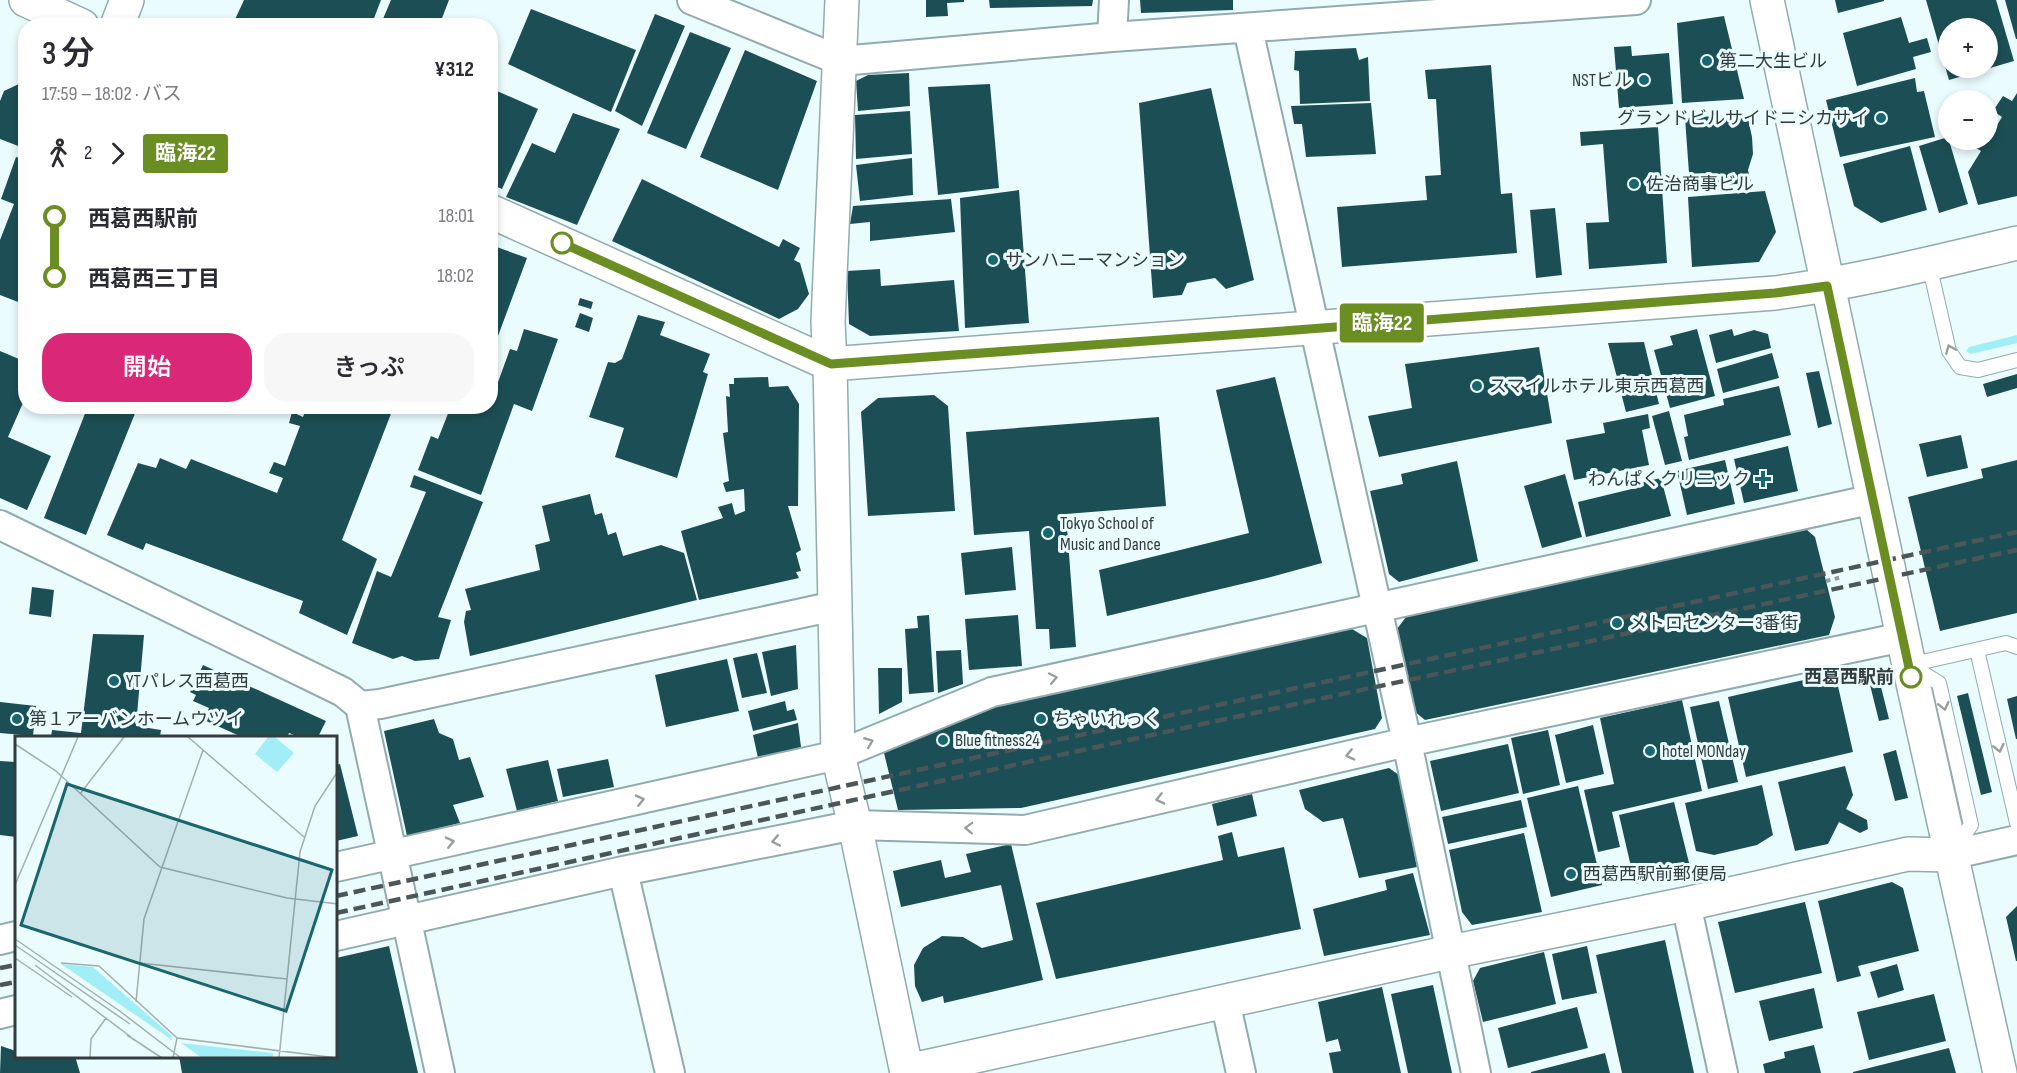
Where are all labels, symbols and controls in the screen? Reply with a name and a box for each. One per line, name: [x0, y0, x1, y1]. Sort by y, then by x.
map controls: [1938, 18, 1998, 150]
button: +: [1938, 18, 1998, 78]
text: 3 分: [42, 34, 95, 74]
place label: 第二大生ビル: [1719, 51, 1827, 72]
marker: 第二大生ビル: [1700, 54, 1714, 68]
text: ¥312: [434, 56, 474, 83]
place label: NSTビル: [1572, 70, 1632, 91]
marker: NSTビル: [1637, 73, 1651, 87]
text: 17:59 – 18:02 · バス: [42, 82, 182, 106]
button: −: [1938, 90, 1998, 150]
place label: グランドビルサイドニシカサイ: [1617, 108, 1869, 129]
marker: グランドビルサイドニシカサイ: [1874, 111, 1888, 125]
icon: walk: [42, 137, 75, 170]
icon: forward: [101, 137, 134, 170]
text: 2: [84, 141, 92, 165]
text: 臨海22: [155, 141, 216, 166]
place label: 佐治商事ビル: [1646, 174, 1754, 195]
marker: 佐治商事ビル: [1627, 177, 1641, 191]
text: 18:01: [439, 204, 474, 228]
text: 西葛西駅前: [88, 206, 198, 233]
unlabelled marker: [551, 232, 573, 254]
place label: サンハニーマンション: [1005, 250, 1185, 271]
marker: サンハニーマンション: [986, 253, 1000, 267]
text: 18:02: [437, 264, 474, 288]
text: 西葛西三丁目: [88, 266, 220, 293]
line badge: 臨海22: [1340, 304, 1424, 342]
text: 臨海22: [1352, 311, 1412, 336]
button: 開始: [42, 333, 252, 402]
button: きっぷ: [264, 333, 474, 402]
one-way arrow: [1945, 344, 1957, 355]
place label: スマイルホテル東京西葛西: [1489, 376, 1704, 397]
marker: スマイルホテル東京西葛西: [1470, 379, 1484, 393]
place label: わんぱくクリニック: [1588, 469, 1750, 490]
marker: わんぱくクリニック: [1754, 470, 1772, 488]
place label: Tokyo School of Music and Dance: [1060, 513, 1161, 555]
marker: Tokyo School of Music and Dance: [1041, 526, 1055, 540]
place label: メトロセンター3番街: [1629, 613, 1799, 634]
marker: メトロセンター3番街: [1610, 616, 1624, 630]
marker: 西葛西駅前: [1900, 666, 1922, 688]
place label: 西葛西駅前: [1804, 667, 1894, 688]
place label: YTパレス西葛西: [126, 671, 249, 692]
one-way arrow: [1048, 672, 1058, 685]
marker: YTパレス西葛西: [107, 674, 121, 688]
one-way arrow: [1937, 700, 1950, 710]
place label: 第１アーバンホームウツイ: [29, 709, 244, 730]
place label: ちゃいれっく: [1053, 709, 1161, 730]
marker: 第１アーバンホームウツイ: [10, 712, 24, 726]
marker: ちゃいれっく: [1034, 712, 1048, 726]
place label: Blue fitness24: [955, 730, 1040, 751]
marker: Blue fitness24: [936, 733, 950, 747]
inset map: [15, 736, 338, 1058]
one-way arrow: [863, 737, 874, 749]
place label: hotel MONday: [1662, 741, 1746, 762]
one-way arrow: [1992, 742, 2005, 752]
marker: hotel MONday: [1643, 744, 1657, 758]
one-way arrow: [1346, 748, 1356, 761]
one-way arrow: [1156, 792, 1166, 805]
one-way arrow: [635, 794, 645, 807]
one-way arrow: [964, 822, 973, 835]
one-way arrow: [771, 834, 781, 847]
one-way arrow: [444, 836, 454, 849]
place label: 西葛西駅前郵便局: [1583, 864, 1727, 885]
marker: 西葛西駅前郵便局: [1564, 867, 1578, 881]

